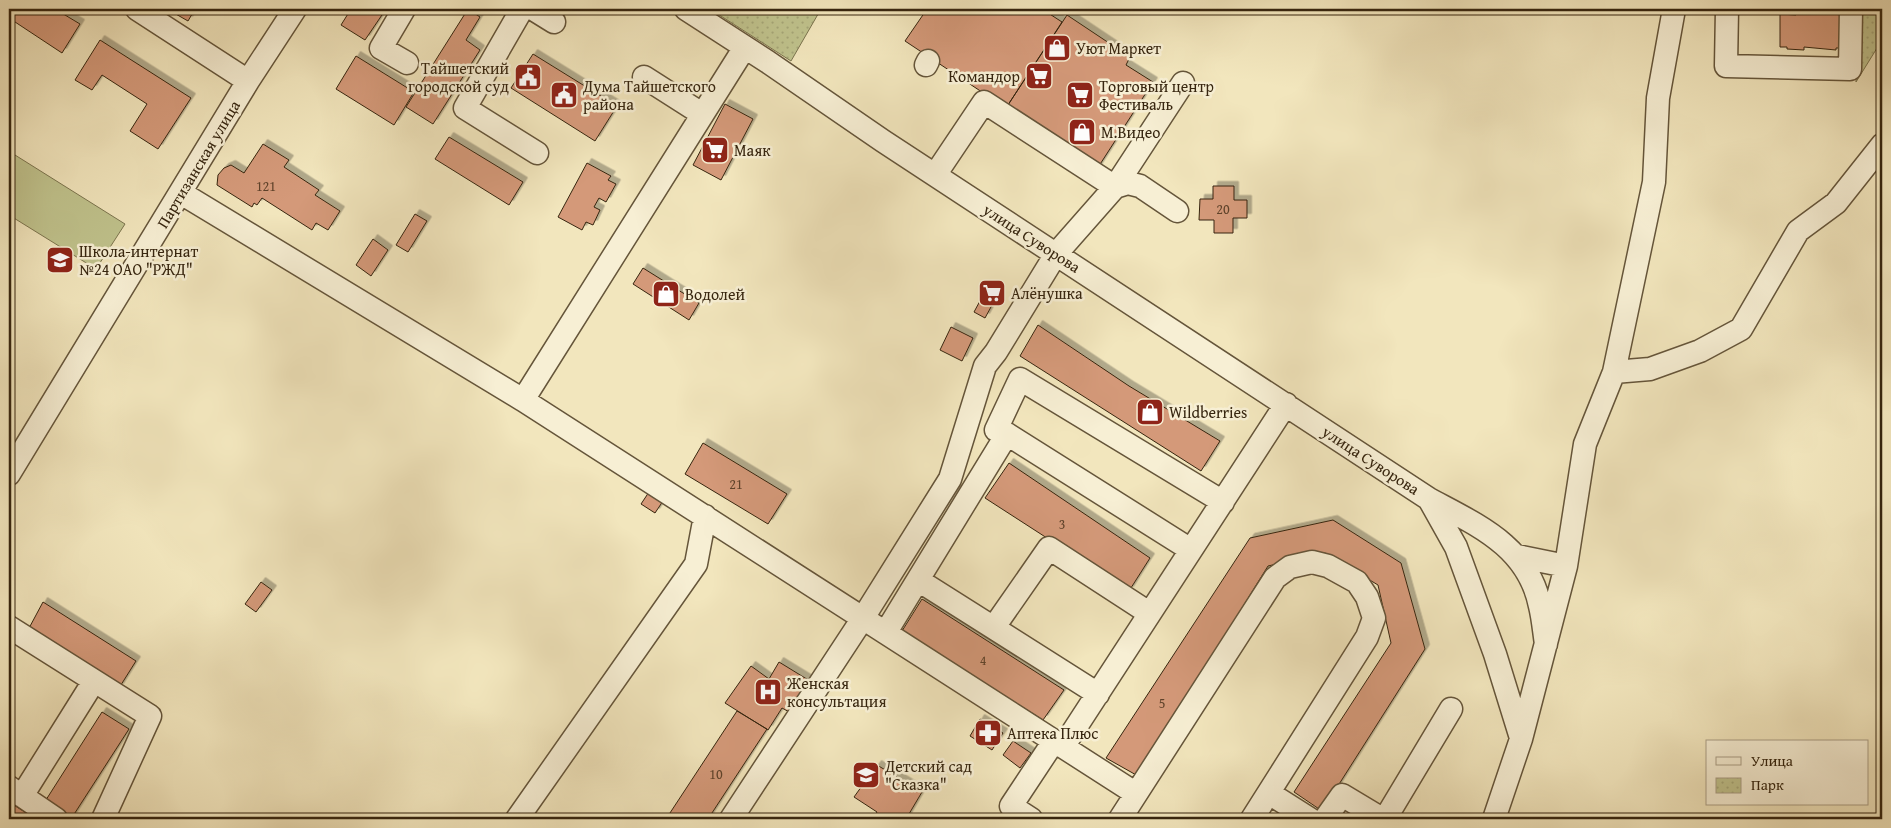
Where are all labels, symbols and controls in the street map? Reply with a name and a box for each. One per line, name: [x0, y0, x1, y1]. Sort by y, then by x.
shop icon: Уют Маркет: [1042, 33, 1072, 63]
place label: Уют Маркет: [1076, 36, 1161, 60]
place label: Тайшетский городской суд: [408, 56, 509, 98]
supermarket icon: Командор: [1024, 61, 1054, 91]
public building icon: Тайшетский городской суд: [513, 62, 543, 92]
place label: Командор: [948, 64, 1020, 88]
place label: Дума Тайшетского района: [582, 74, 716, 116]
place label: Торговый центр Фестиваль: [1099, 74, 1214, 116]
public building icon: Дума Тайшетского района: [549, 80, 579, 110]
supermarket icon: Торговый центр Фестиваль: [1065, 80, 1095, 110]
street label: Партизанская улица: [150, 95, 246, 233]
shop icon: М.Видео: [1067, 117, 1097, 147]
place label: М.Видео: [1101, 120, 1160, 144]
supermarket icon: Маяк: [700, 135, 730, 165]
place label: Маяк: [734, 138, 771, 162]
house number: 121: [256, 176, 276, 196]
street label: улица Суворова: [978, 197, 1086, 279]
house number: 20: [1216, 199, 1230, 219]
place label: Школа-интернат №24 ОАО "РЖД": [79, 239, 198, 281]
school or university icon: Школа-интернат №24 ОАО "РЖД": [45, 245, 75, 275]
supermarket icon: Алёнушка: [977, 278, 1007, 308]
shop icon: Водолей: [651, 279, 681, 309]
place label: Алёнушка: [1011, 281, 1083, 305]
place label: Водолей: [685, 282, 745, 306]
shop icon: Wildberries: [1135, 397, 1165, 427]
place label: Wildberries: [1169, 400, 1247, 424]
street label: улица Суворова: [1317, 419, 1425, 501]
house number: 21: [729, 474, 743, 494]
house number: 3: [1059, 514, 1065, 534]
house number: 4: [980, 650, 987, 670]
place label: Женская консультация: [786, 671, 886, 713]
hospital icon: Женская консультация: [753, 677, 783, 707]
house number: 5: [1159, 693, 1165, 713]
pharmacy icon: Аптека Плюс: [973, 718, 1003, 748]
place label: Аптека Плюс: [1007, 721, 1098, 745]
legend: [1706, 740, 1868, 806]
text: Улица: [1751, 750, 1794, 771]
place label: Детский сад "Сказка": [884, 754, 972, 796]
school or university icon: Детский сад "Сказка": [851, 760, 881, 790]
house number: 10: [709, 764, 723, 784]
text: Парк: [1751, 774, 1784, 795]

